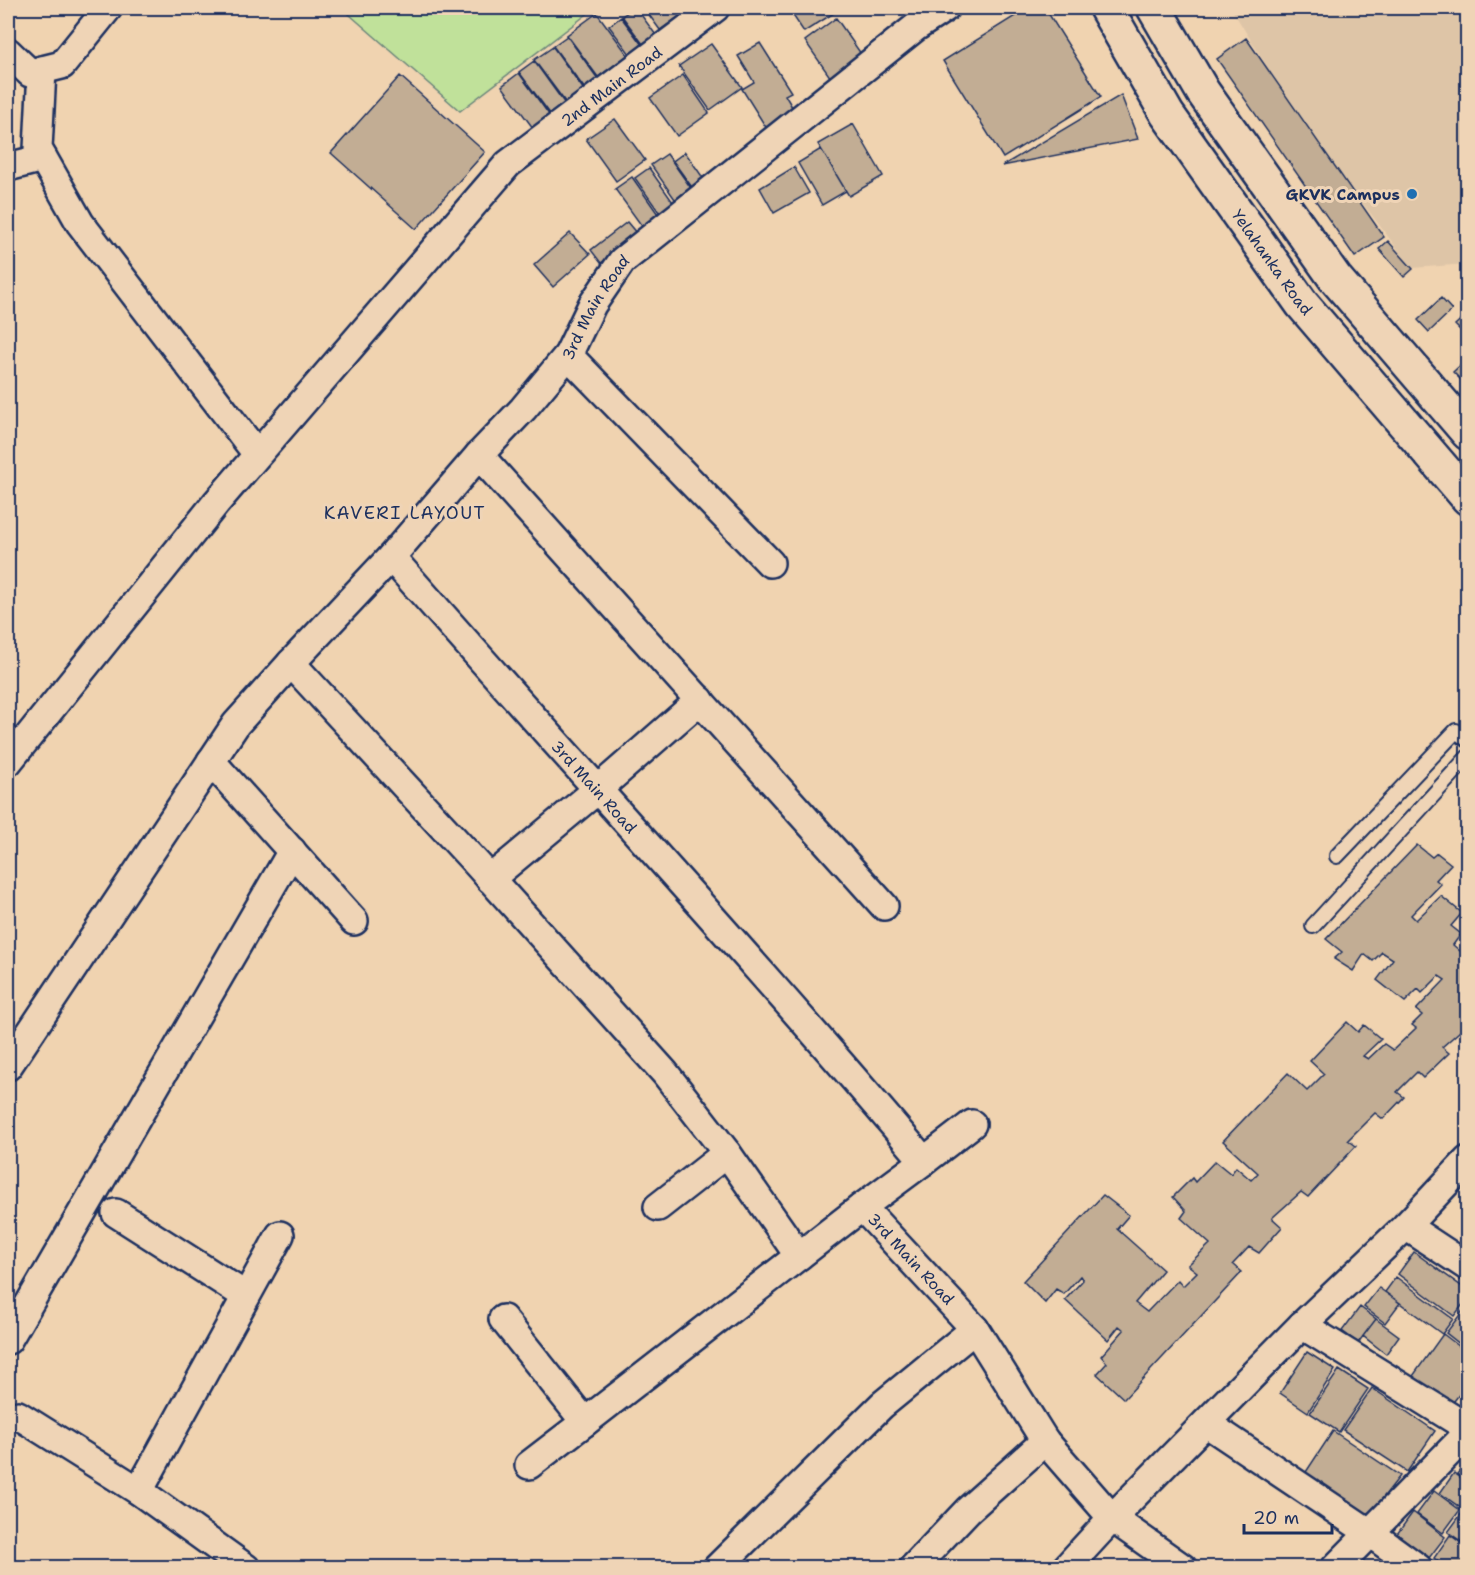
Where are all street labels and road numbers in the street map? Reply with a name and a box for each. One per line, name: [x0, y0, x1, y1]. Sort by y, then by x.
street label: 2nd Main Road: [557, 41, 666, 131]
street label: Yelahanka Road: [1227, 205, 1317, 319]
street label: 3rd Main Road: [557, 249, 633, 363]
street label: 3rd Main Road: [547, 736, 641, 838]
street label: 3rd Main Road: [863, 1209, 959, 1309]

